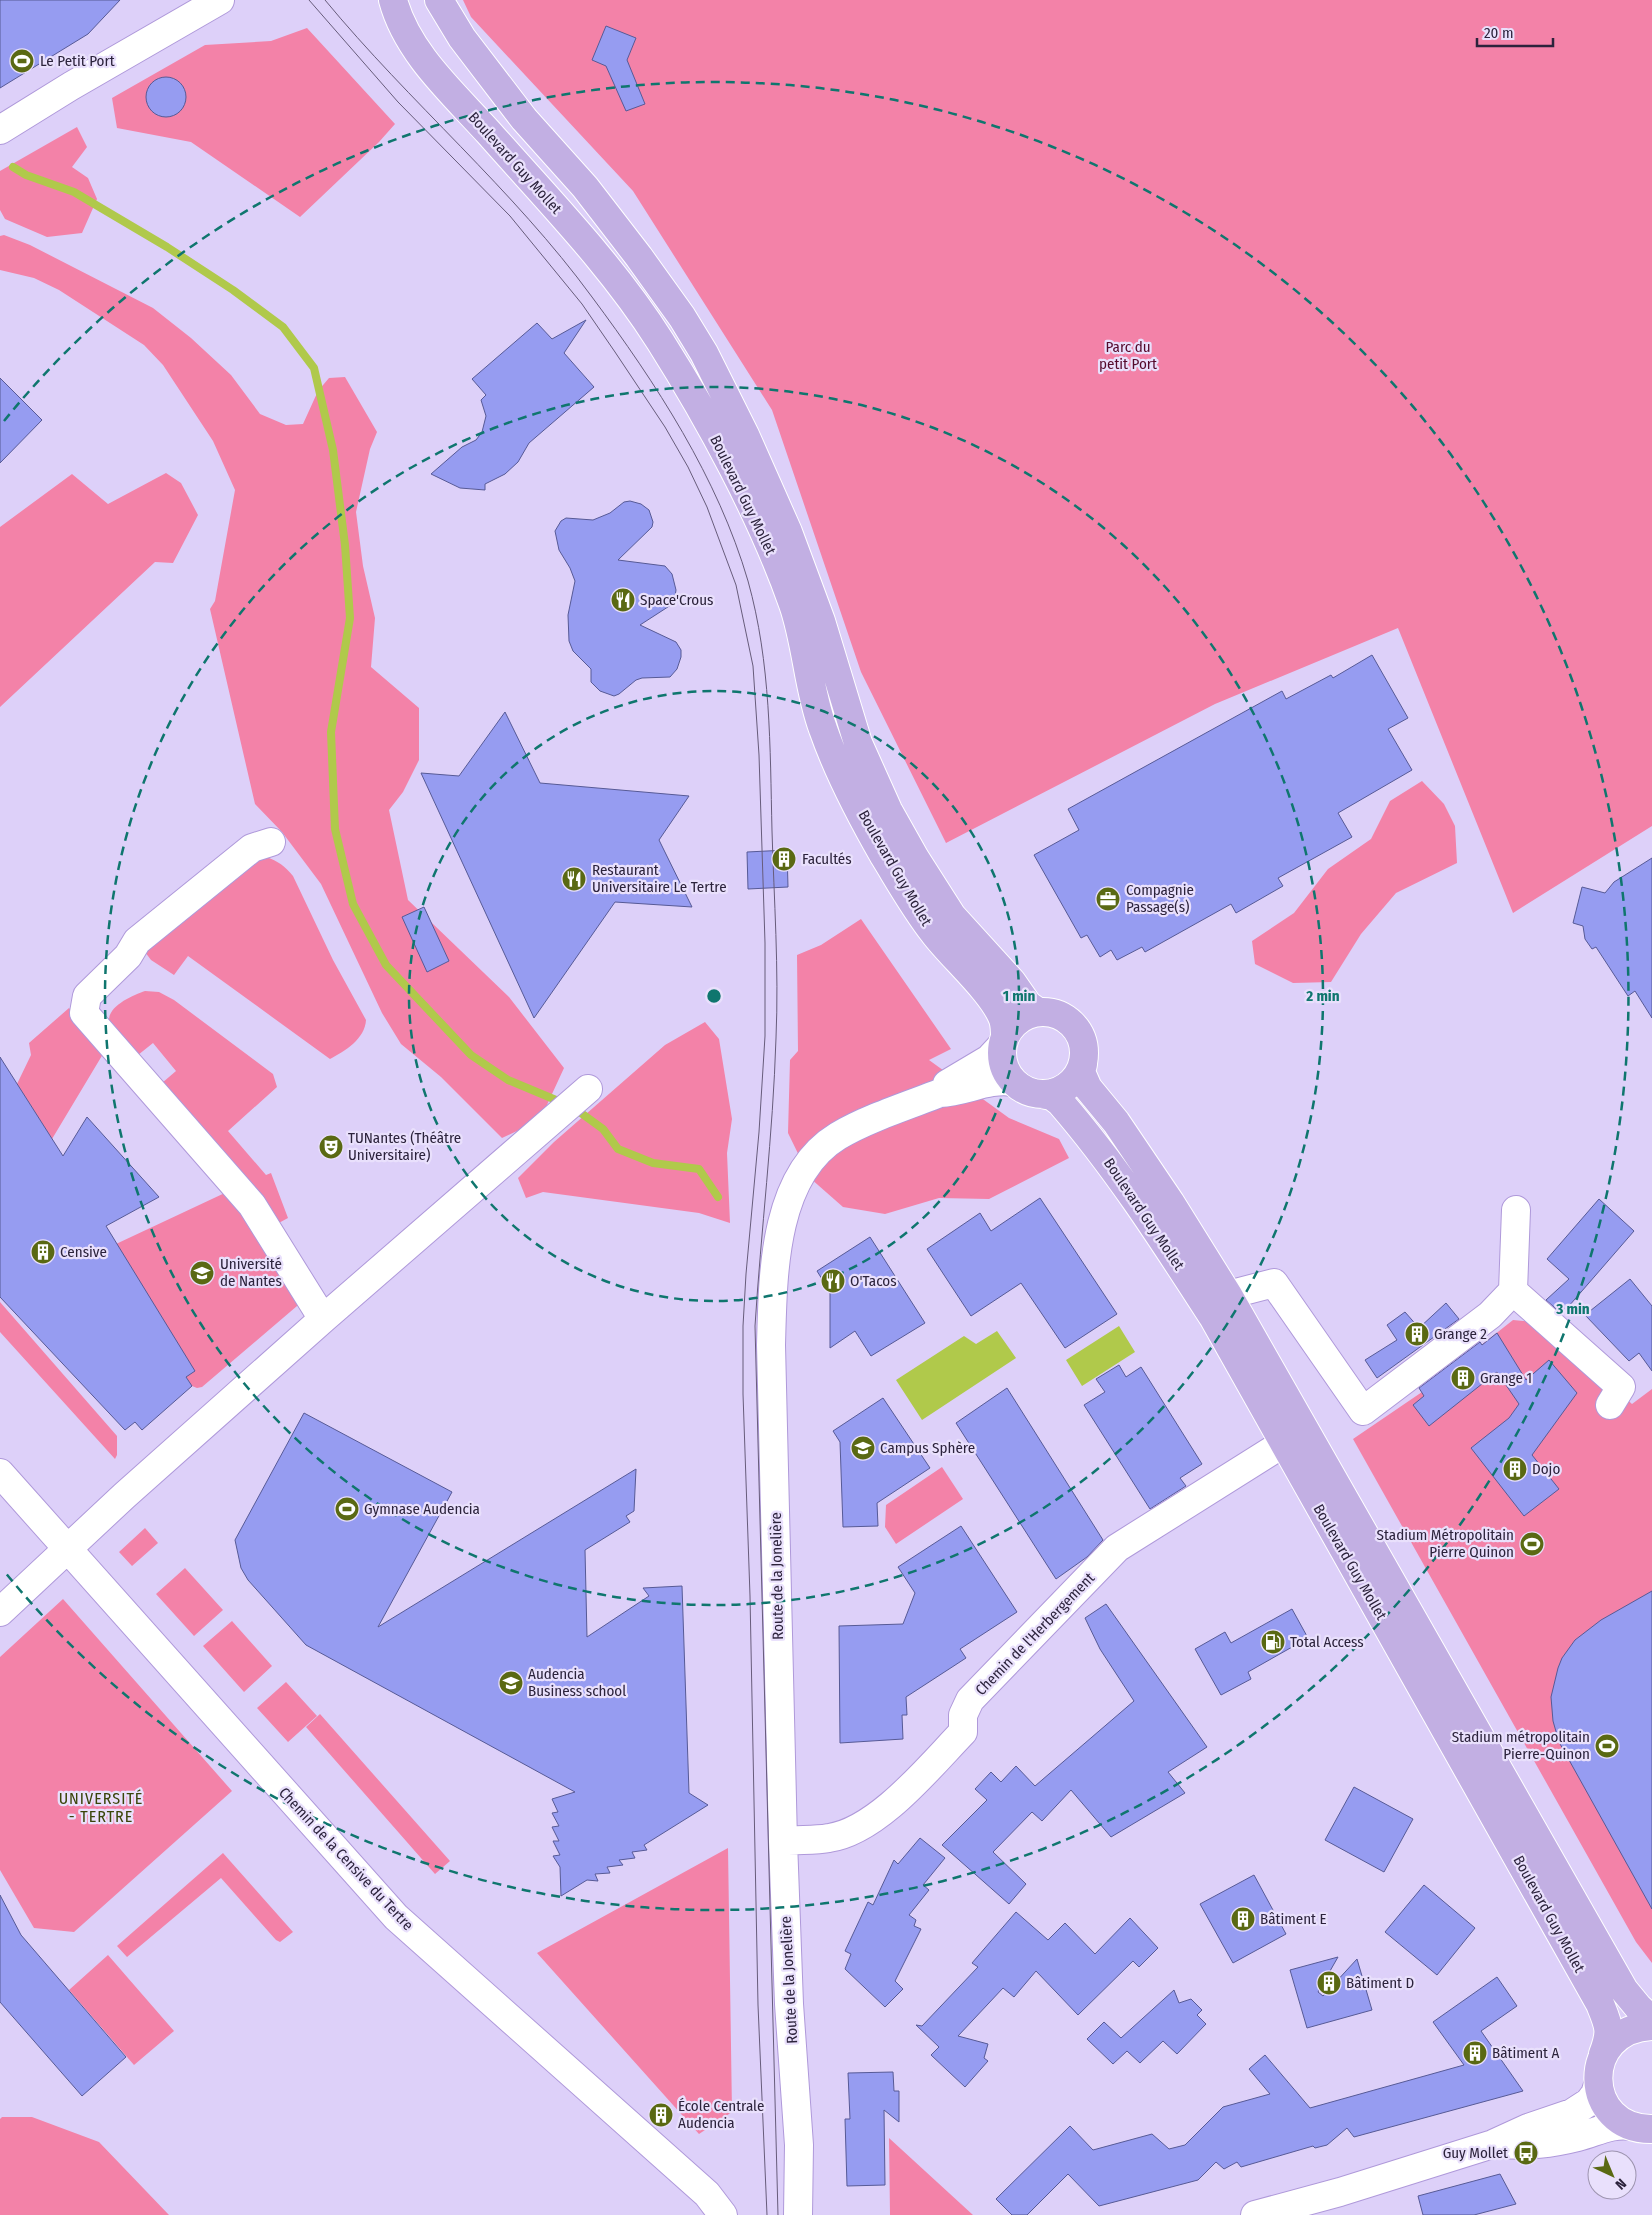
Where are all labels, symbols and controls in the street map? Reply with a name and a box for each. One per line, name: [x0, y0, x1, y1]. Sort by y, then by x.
scale bar: [1477, 15, 1553, 47]
text: 20 m: [1484, 24, 1514, 42]
sports icon: Le Petit Port: [9, 48, 35, 74]
place label: Le Petit Port: [40, 52, 115, 70]
street label: Boulevard Guy Mollet: [465, 108, 565, 218]
park label: Parc du petit Port: [1099, 338, 1157, 373]
street label: Boulevard Guy Mollet: [706, 432, 780, 558]
restaurant icon: Space'Crous: [610, 587, 636, 613]
place label: Space'Crous: [640, 591, 713, 609]
street label: Boulevard Guy Mollet: [855, 807, 936, 929]
building icon: Facultés: [771, 846, 797, 872]
place label: Facultés: [802, 850, 852, 868]
place label: Restaurant Universitaire Le Tertre: [592, 861, 727, 896]
restaurant icon: Restaurant Universitaire Le Tertre: [561, 866, 587, 892]
place label: Compagnie Passage(s): [1126, 881, 1194, 916]
office icon: Compagnie Passage(s): [1095, 886, 1121, 912]
centre of rings: [705, 987, 723, 1005]
text: 1 min: [1003, 987, 1035, 1005]
text: 2 min: [1305, 987, 1340, 1005]
place label: TUNantes (Théâtre Universitaire): [348, 1129, 461, 1164]
theatre icon: TUNantes (Théâtre Universitaire): [318, 1134, 344, 1160]
street label: Boulevard Guy Mollet: [1100, 1155, 1188, 1273]
building icon: Censive: [30, 1239, 56, 1265]
place label: Censive: [60, 1243, 107, 1261]
place label: Université de Nantes: [220, 1255, 282, 1290]
school or university icon: Université de Nantes: [189, 1260, 215, 1286]
restaurant icon: O'Tacos: [820, 1268, 846, 1294]
place label: O'Tacos: [850, 1272, 897, 1290]
text: 3 min: [1555, 1300, 1590, 1318]
building icon: Grange 2: [1404, 1321, 1430, 1347]
place label: Grange 2: [1434, 1325, 1487, 1343]
building icon: Grange 1: [1450, 1365, 1476, 1391]
place label: Grange 1: [1480, 1369, 1532, 1387]
school or university icon: Campus Sphère: [850, 1435, 876, 1461]
place label: Campus Sphère: [880, 1439, 975, 1457]
building icon: Dojo: [1502, 1456, 1528, 1482]
place label: Dojo: [1532, 1460, 1560, 1478]
sports icon: Gymnase Audencia: [334, 1496, 360, 1522]
place label: Gymnase Audencia: [364, 1500, 480, 1518]
street label: Boulevard Guy Mollet: [1310, 1501, 1391, 1623]
street label: Route de la Jonelière: [767, 1512, 787, 1640]
place label: Stadium Métropolitain Pierre Quinon: [1377, 1526, 1514, 1561]
sports icon: Stadium Métropolitain Pierre Quinon: [1519, 1531, 1545, 1557]
street label: Chemin de l'Herbergement: [972, 1569, 1098, 1699]
fuel station icon: Total Access: [1260, 1629, 1286, 1655]
place label: Total Access: [1290, 1633, 1364, 1651]
place label: Audencia Business school: [528, 1665, 626, 1700]
school or university icon: Audencia Business school: [498, 1670, 524, 1696]
place label: Stadium métropolitain Pierre-Quinon: [1452, 1728, 1590, 1763]
sports icon: Stadium métropolitain Pierre-Quinon: [1594, 1733, 1620, 1759]
street label: Chemin de la Censive du Tertre: [275, 1784, 417, 1934]
district label: UNIVERSITÉ - TERTRE: [59, 1789, 143, 1826]
street label: Boulevard Guy Mollet: [1509, 1852, 1589, 1976]
building icon: Bâtiment E: [1230, 1906, 1256, 1932]
place label: Bâtiment E: [1260, 1910, 1327, 1928]
street label: Route de la Jonelière: [777, 1916, 801, 2044]
building icon: Bâtiment D: [1316, 1970, 1342, 1996]
place label: Bâtiment D: [1346, 1974, 1414, 1992]
building icon: Bâtiment A: [1462, 2040, 1488, 2066]
place label: Bâtiment A: [1492, 2044, 1560, 2062]
place label: École Centrale Audencia: [678, 2097, 764, 2132]
building icon: École Centrale Audencia: [648, 2102, 674, 2128]
bus stop icon: Guy Mollet: [1513, 2140, 1539, 2166]
place label: Guy Mollet: [1443, 2144, 1508, 2162]
north arrow: [1587, 2150, 1637, 2200]
text: N: [1612, 2175, 1630, 2193]

